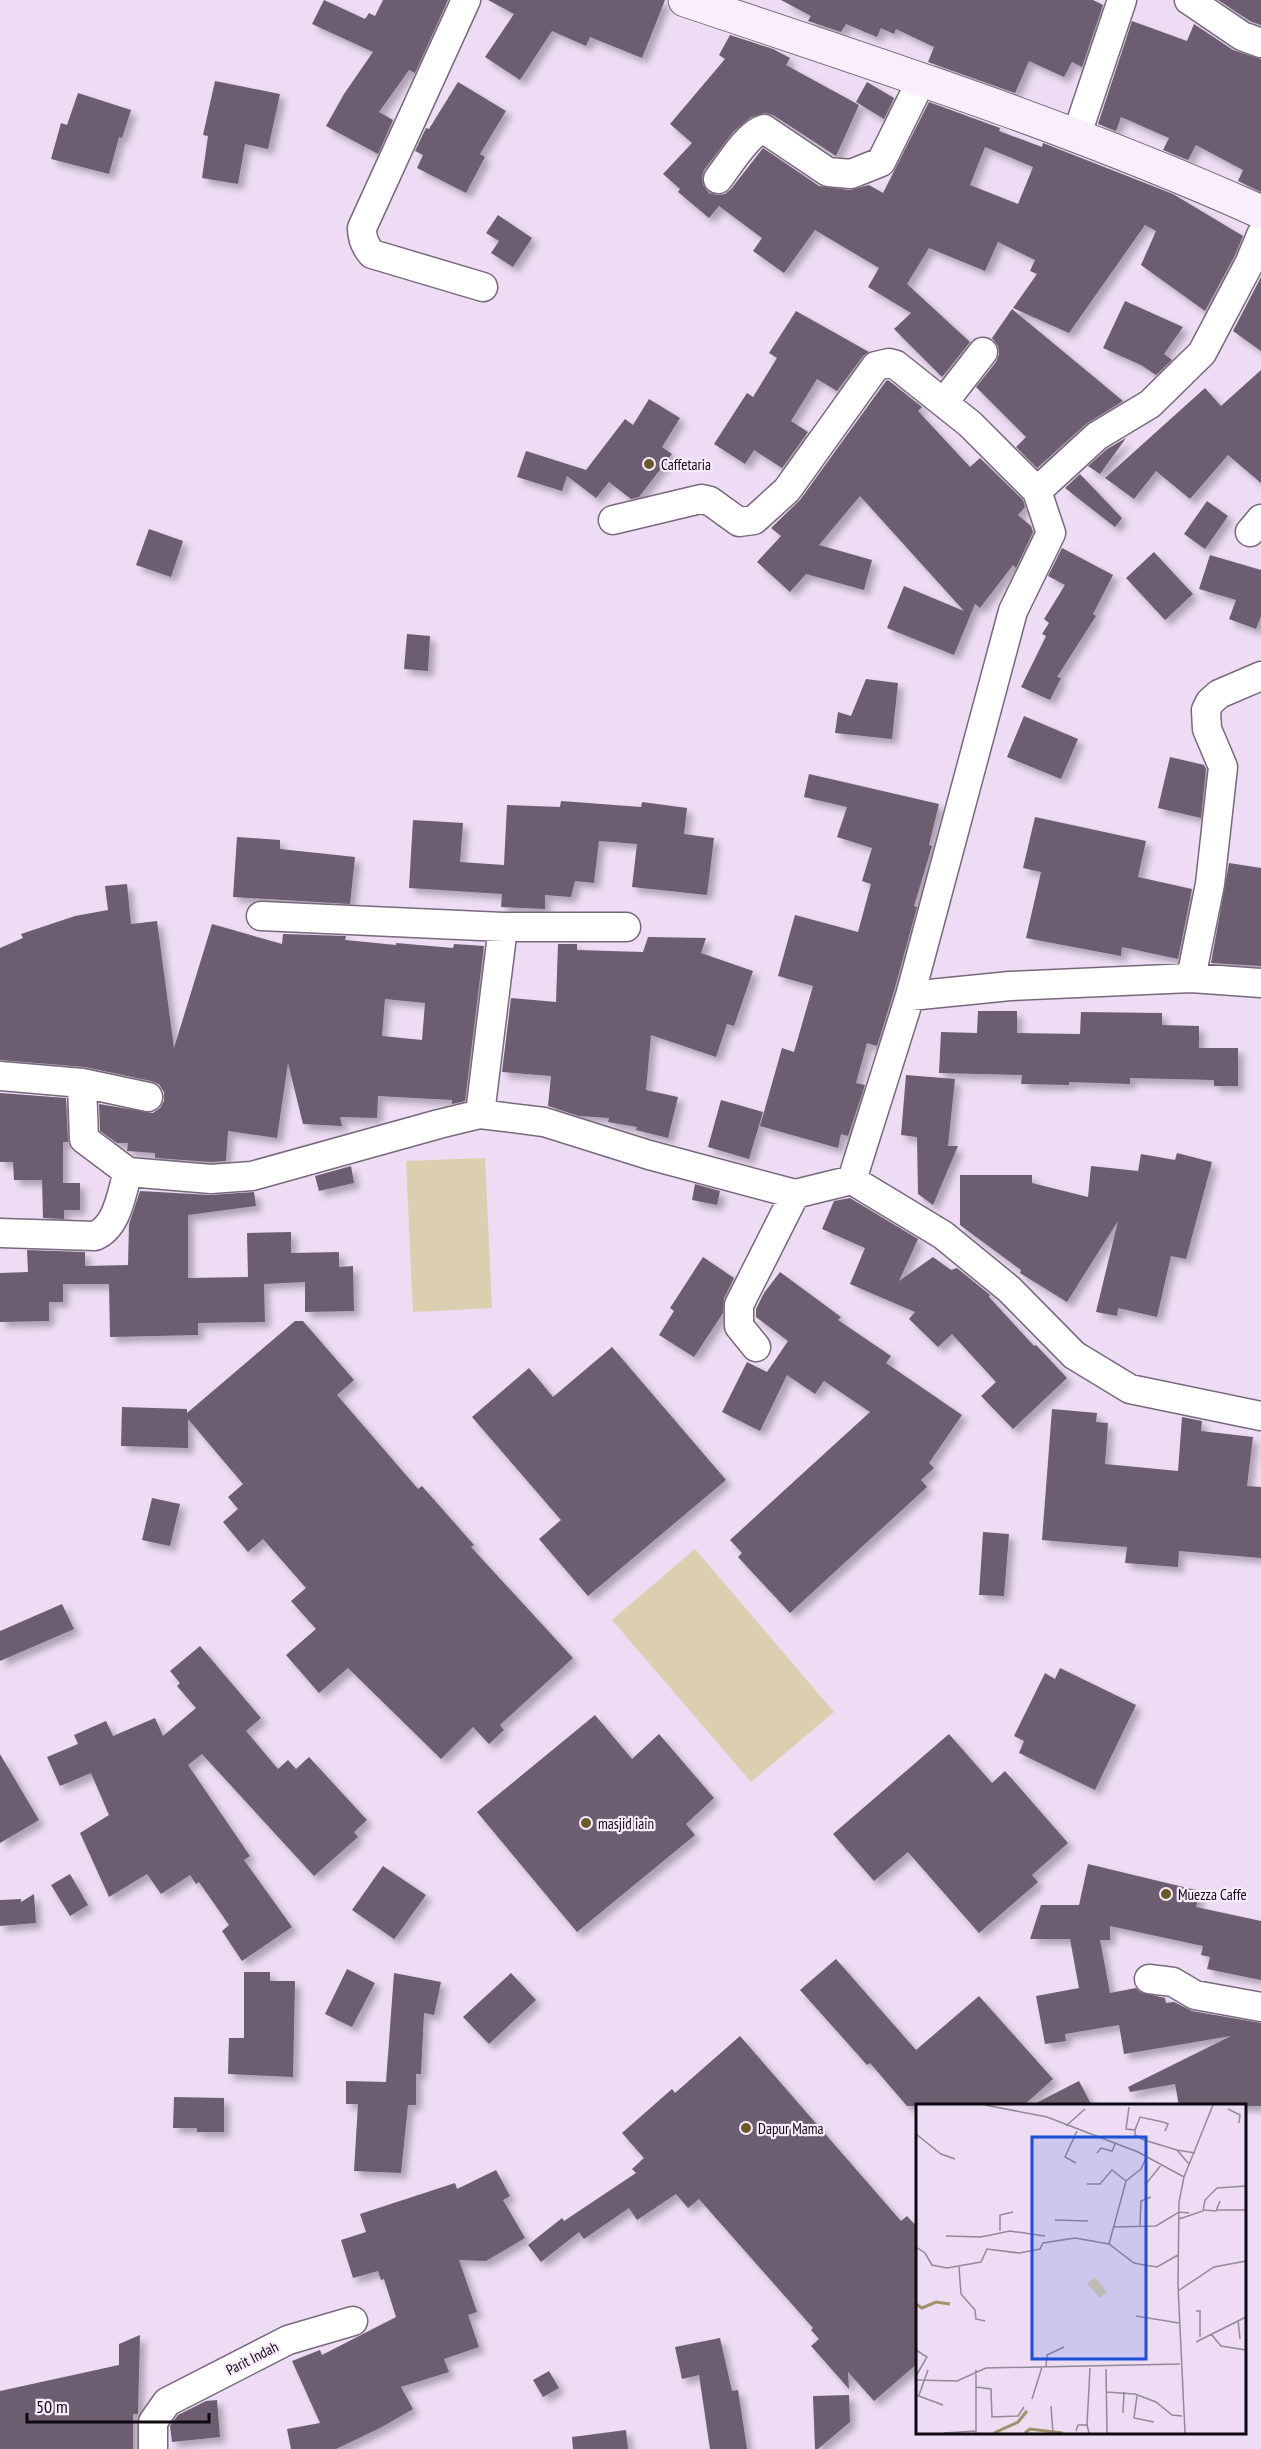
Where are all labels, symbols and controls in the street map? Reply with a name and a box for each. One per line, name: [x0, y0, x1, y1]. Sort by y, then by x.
place label: Caffetaria: [661, 455, 711, 474]
marker: Caffetaria: [642, 457, 656, 471]
place label: masjid iain: [598, 1814, 654, 1833]
marker: masjid iain: [579, 1816, 593, 1830]
place label: Muezza Caffe: [1178, 1885, 1247, 1904]
marker: Muezza Caffe: [1159, 1887, 1173, 1901]
inset map: [916, 2104, 1246, 2434]
place label: Dapur Mama: [758, 2119, 824, 2138]
marker: Dapur Mama: [739, 2121, 753, 2135]
street label: Parit Indah: [223, 2337, 281, 2379]
scale bar: [27, 2386, 208, 2424]
text: 50 m: [36, 2395, 68, 2418]

